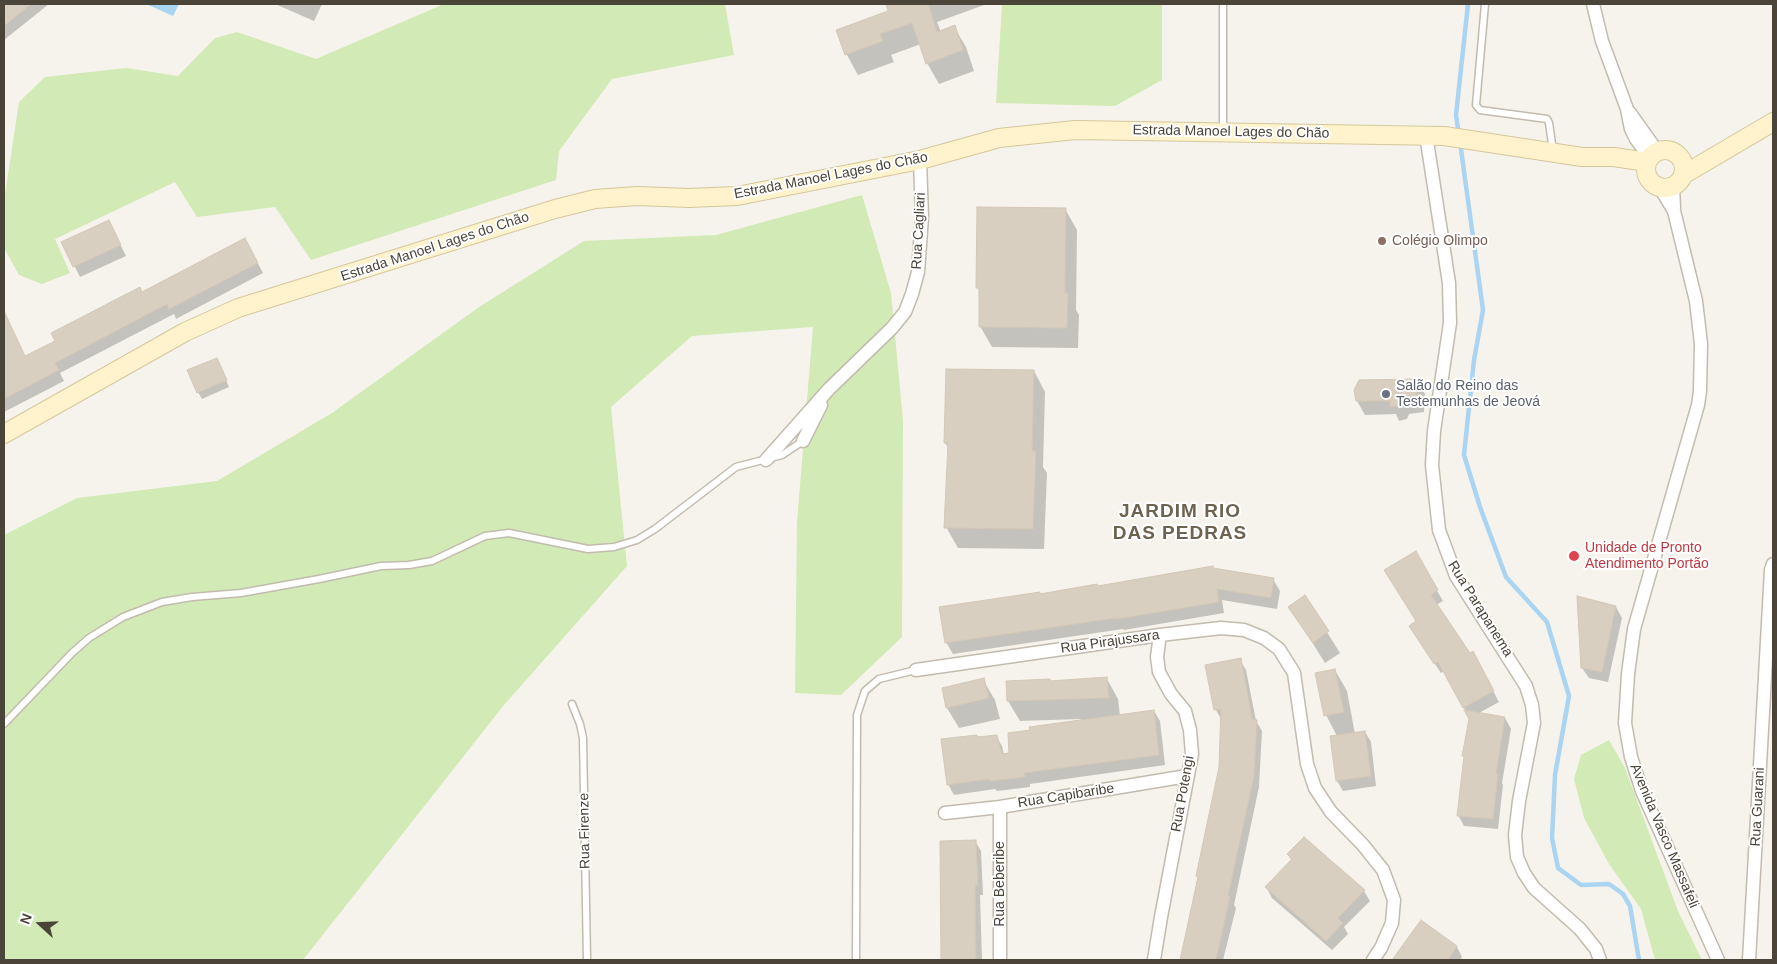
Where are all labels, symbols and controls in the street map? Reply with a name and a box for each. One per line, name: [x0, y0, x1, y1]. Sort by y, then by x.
street label: Estrada Manoel Lages do Chão: [1132, 122, 1330, 142]
street label: Estrada Manoel Lages do Chão: [733, 149, 929, 203]
street label: Rua Cagliari: [909, 192, 929, 270]
street label: Estrada Manoel Lages do Chão: [339, 209, 531, 285]
place label: Colégio Olimpo: [1392, 233, 1488, 249]
marker: Colégio Olimpo: [1376, 235, 1388, 247]
place label: Salão do Reino das Testemunhas de Jeová: [1396, 378, 1540, 411]
marker: Salão do Reino das Testemunhas de Jeová: [1380, 388, 1392, 400]
district label: JARDIM RIO DAS PEDRAS: [1111, 501, 1249, 545]
place label: Unidade de Pronto Atendimento Portão: [1585, 540, 1709, 572]
marker: Unidade de Pronto Atendimento Portão: [1567, 549, 1581, 563]
street label: Rua Parapanema: [1444, 558, 1516, 660]
street label: Rua Pirajussara: [1060, 627, 1160, 657]
street label: Rua Potengi: [1168, 755, 1198, 833]
street label: Avenida Vasco Massafeli: [1626, 761, 1702, 911]
street label: Rua Guarani: [1748, 767, 1768, 847]
street label: Rua Capibaribe: [1017, 780, 1115, 812]
street label: Rua Firenze: [576, 793, 594, 869]
street label: Rua Beberibe: [992, 841, 1008, 927]
north arrow: [15, 899, 65, 949]
text: N: [17, 911, 35, 926]

